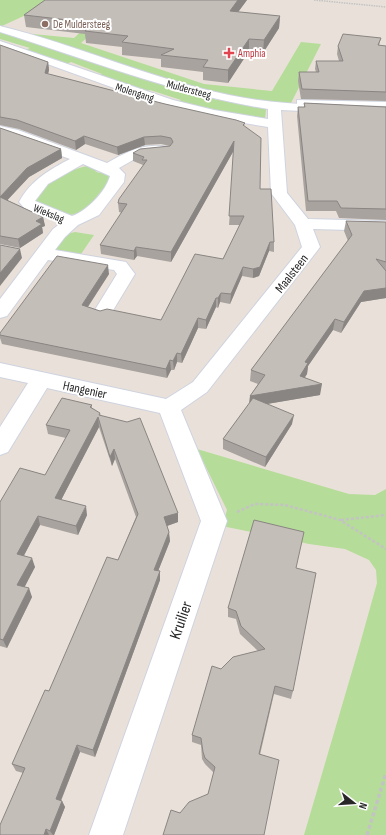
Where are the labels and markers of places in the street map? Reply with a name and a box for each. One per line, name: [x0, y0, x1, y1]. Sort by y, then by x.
place label: De Muldersteeg: [53, 18, 111, 31]
marker: De Muldersteeg: [40, 19, 50, 29]
marker: Amphia: [223, 47, 235, 59]
place label: Amphia: [237, 47, 266, 60]

